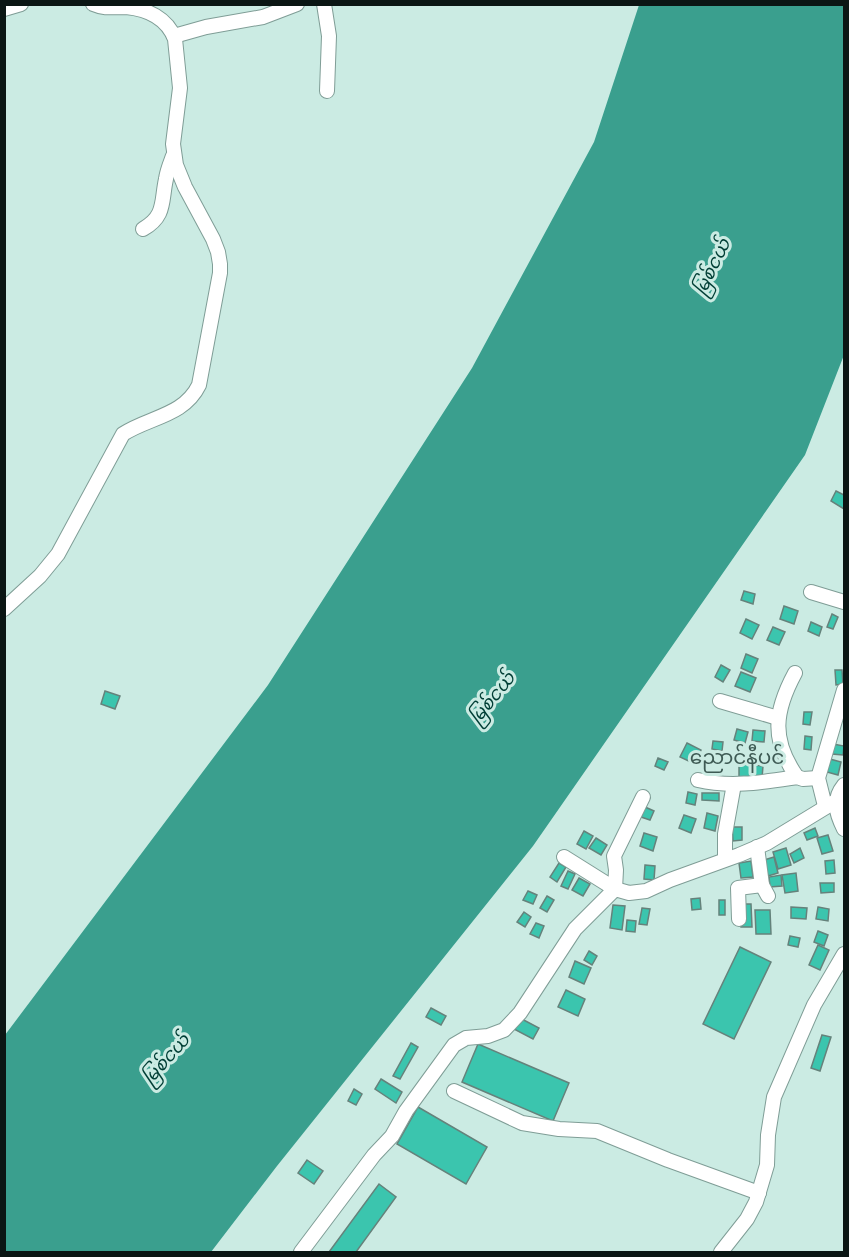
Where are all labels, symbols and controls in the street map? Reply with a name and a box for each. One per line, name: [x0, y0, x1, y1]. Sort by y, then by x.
water label: မြစ်ငယ်: [687, 233, 740, 301]
water label: မြစ်ငယ်: [463, 665, 524, 731]
district label: ညောင်နီပင်: [690, 743, 784, 773]
water label: မြစ်ငယ်: [136, 1026, 199, 1091]

